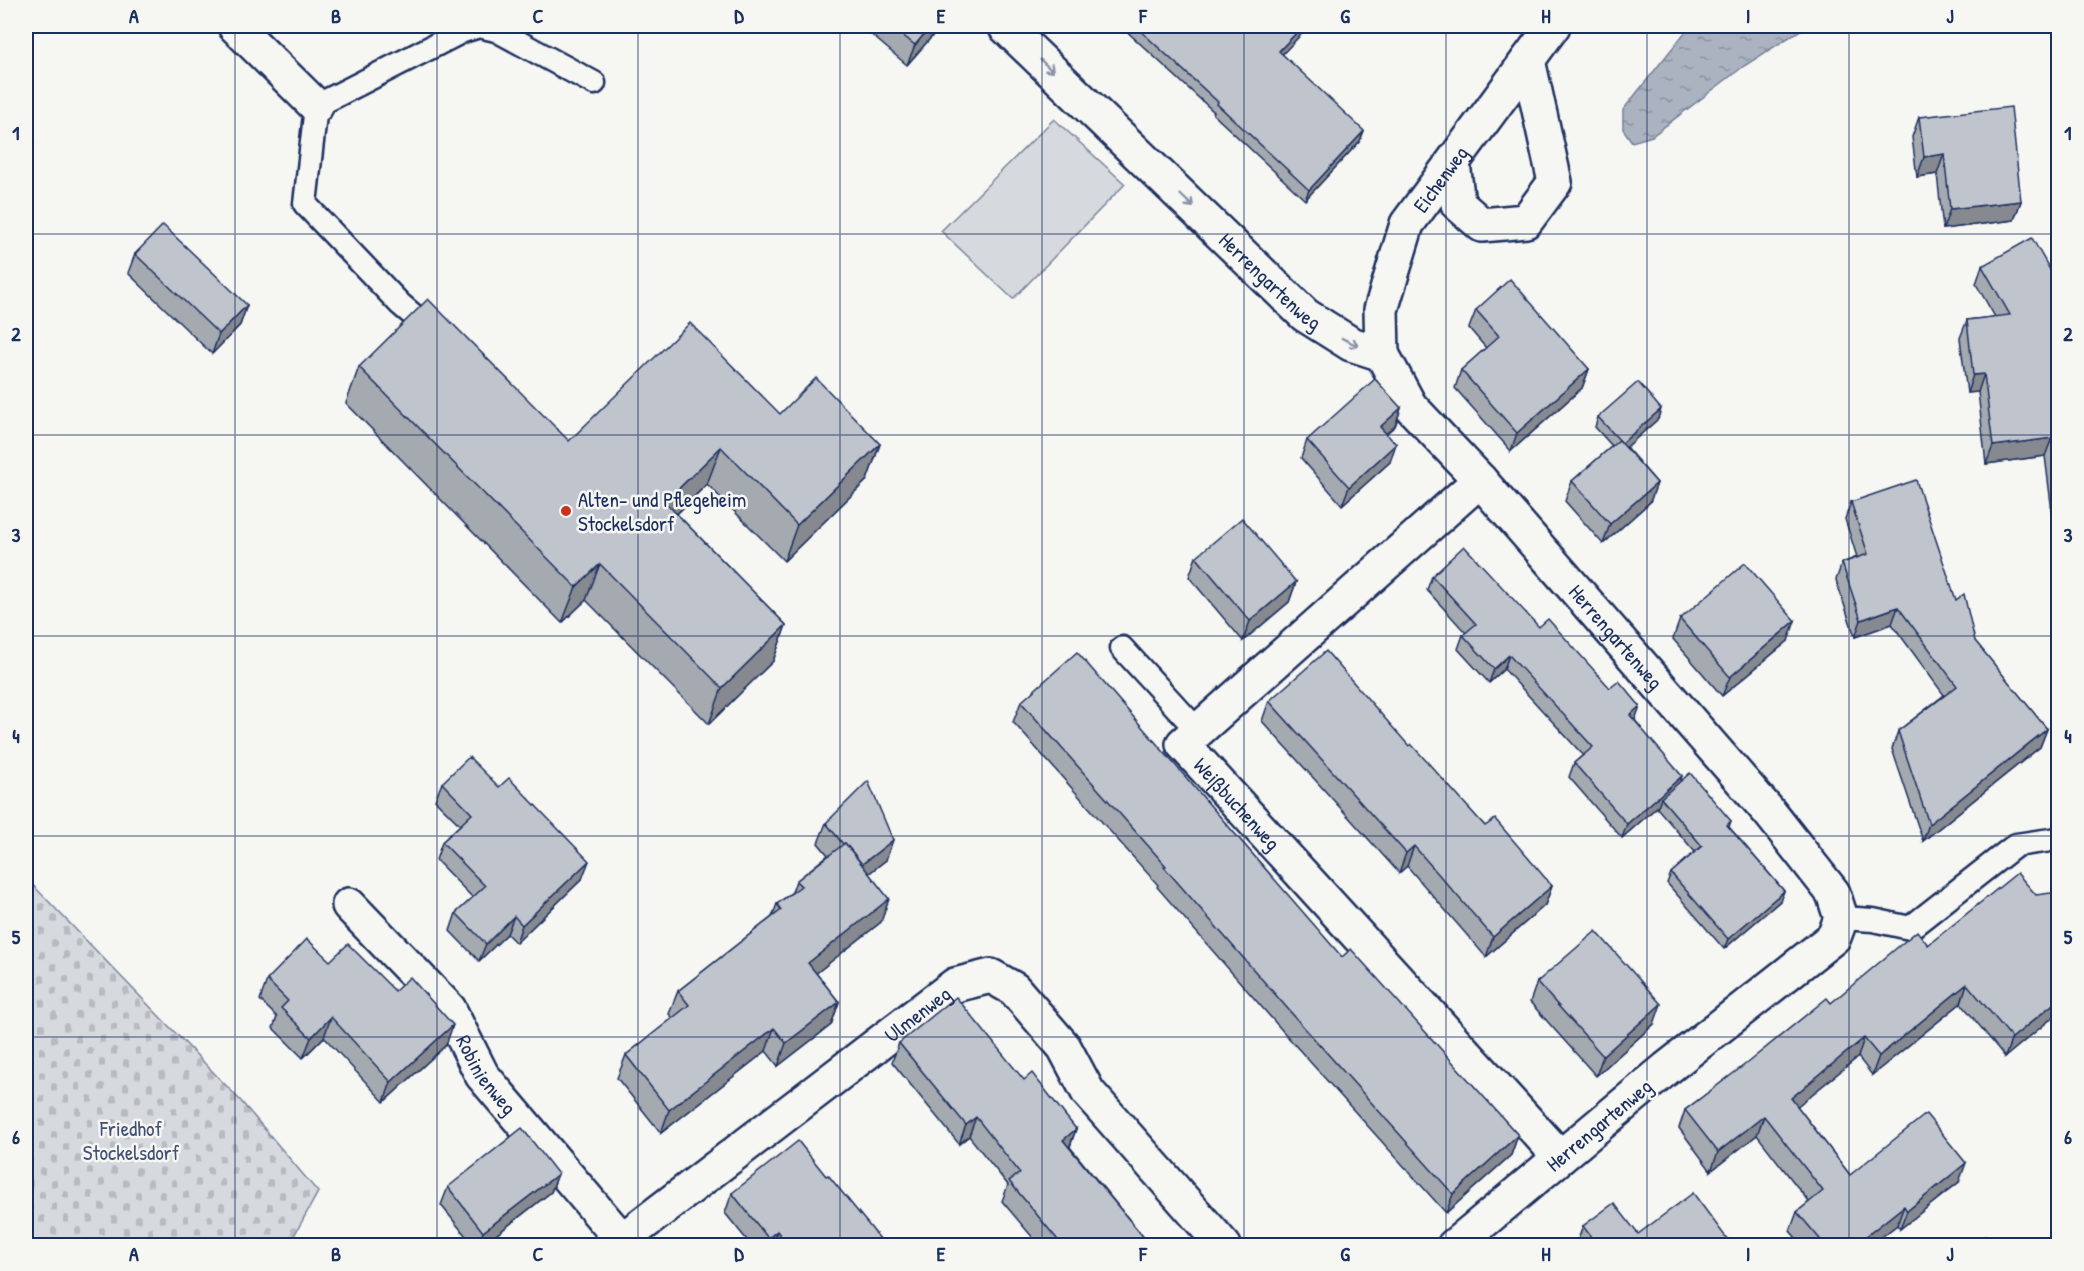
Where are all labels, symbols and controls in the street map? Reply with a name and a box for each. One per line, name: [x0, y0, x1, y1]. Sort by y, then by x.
text: A: [129, 2, 139, 29]
text: B: [331, 2, 341, 29]
text: C: [533, 2, 544, 29]
text: D: [734, 2, 744, 29]
text: E: [937, 2, 946, 29]
text: F: [1138, 2, 1148, 29]
text: G: [1340, 2, 1350, 29]
text: H: [1541, 2, 1551, 29]
text: I: [1746, 2, 1750, 29]
text: J: [1946, 2, 1954, 29]
one-way arrow: [1039, 59, 1054, 73]
text: 1: [12, 119, 20, 146]
text: 1: [2064, 119, 2072, 146]
street label: Eichenweg: [1406, 139, 1475, 218]
one-way arrow: [1180, 194, 1195, 208]
street label: Herrengartenweg: [1213, 226, 1327, 336]
text: 2: [11, 320, 21, 347]
text: 2: [2063, 320, 2073, 347]
one-way arrow: [1340, 337, 1358, 348]
place label: Alten- und Pflegeheim Stockelsdorf: [578, 485, 746, 538]
marker: Alten- und Pflegeheim Stockelsdorf: [559, 504, 573, 518]
text: 3: [12, 521, 21, 548]
text: 3: [2064, 521, 2073, 548]
street label: Herrengartenweg: [1563, 578, 1670, 695]
text: 4: [12, 722, 20, 749]
text: 4: [2064, 722, 2072, 749]
street label: Weißbuchenweg: [1187, 751, 1287, 856]
text: 5: [12, 923, 21, 950]
text: 5: [2064, 923, 2073, 950]
street label: Ulmenweg: [878, 979, 957, 1049]
street label: Robinienweg: [450, 1030, 524, 1121]
street label: Herrengartenweg: [1540, 1072, 1658, 1178]
park label: Friedhof Stockelsdorf: [83, 1114, 180, 1167]
text: 6: [12, 1123, 20, 1150]
text: 6: [2064, 1123, 2072, 1150]
text: A: [129, 1240, 139, 1267]
text: B: [331, 1240, 341, 1267]
text: C: [533, 1240, 544, 1267]
text: D: [734, 1240, 744, 1267]
text: E: [937, 1240, 946, 1267]
text: F: [1138, 1240, 1148, 1267]
text: G: [1340, 1240, 1350, 1267]
text: H: [1541, 1240, 1551, 1267]
text: I: [1746, 1240, 1750, 1267]
text: J: [1946, 1240, 1954, 1267]

